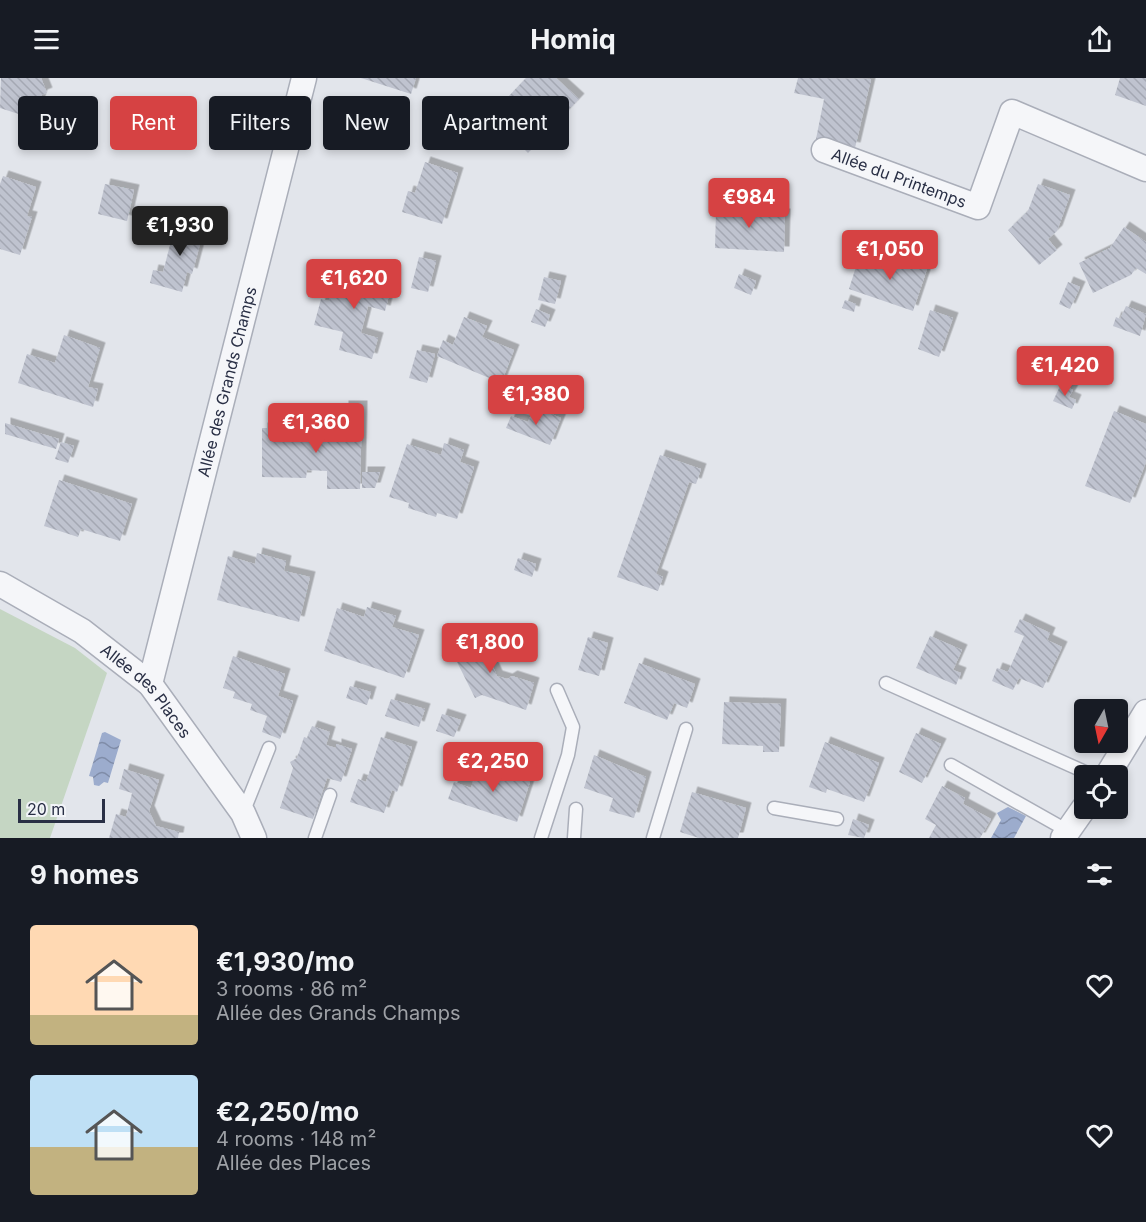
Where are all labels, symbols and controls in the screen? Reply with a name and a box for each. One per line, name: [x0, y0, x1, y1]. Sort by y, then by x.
icon: menu: [30, 23, 63, 56]
text: Homiq: [530, 23, 616, 56]
icon: share: [1083, 23, 1116, 56]
chip: Buy: [18, 96, 98, 150]
chip: Rent: [110, 96, 197, 150]
chip: Filters: [209, 96, 311, 150]
chip: New: [323, 96, 410, 150]
chip: Apartment: [422, 96, 569, 150]
street label: Allée du Printemps: [829, 144, 969, 212]
pin: €984: [713, 178, 785, 229]
text: €984: [722, 185, 776, 209]
pin: €1,930: [131, 206, 229, 257]
text: €1,930: [146, 213, 214, 237]
pin: €1,050: [841, 230, 939, 281]
text: €1,050: [856, 237, 924, 261]
pin: €1,620: [305, 259, 403, 310]
text: €1,620: [320, 266, 388, 290]
street label: Allée des Grands Champs: [193, 284, 261, 479]
pin: €1,420: [1016, 346, 1114, 397]
text: €1,420: [1031, 353, 1099, 377]
pin: €1,380: [487, 375, 585, 426]
text: €1,380: [502, 382, 570, 406]
pin: €1,360: [267, 403, 365, 454]
text: €1,360: [282, 410, 350, 434]
pin: €1,800: [441, 623, 539, 674]
text: €1,800: [456, 630, 524, 654]
street label: Allée des Places: [97, 639, 196, 742]
north arrow: [1074, 699, 1128, 753]
map controls: [1074, 699, 1128, 819]
pin: €2,250: [444, 742, 542, 793]
text: €2,250: [457, 749, 529, 773]
button: locate: [1074, 765, 1128, 819]
scale bar: [18, 796, 105, 824]
text: 20 m: [27, 799, 65, 819]
icon: filters: [1083, 858, 1116, 891]
text: 9 homes: [30, 859, 139, 890]
text: €1,930/mo: [216, 946, 354, 977]
icon: home: [78, 949, 150, 1021]
icon: heart: [1083, 969, 1116, 1002]
text: 3 rooms · 86 m²: [216, 977, 367, 1001]
text: Allée des Grands Champs: [216, 1001, 460, 1025]
text: €2,250/mo: [216, 1096, 359, 1127]
icon: home: [78, 1099, 150, 1171]
icon: heart: [1083, 1119, 1116, 1152]
text: 4 rooms · 148 m²: [216, 1127, 376, 1151]
text: Allée des Places: [216, 1151, 371, 1175]

